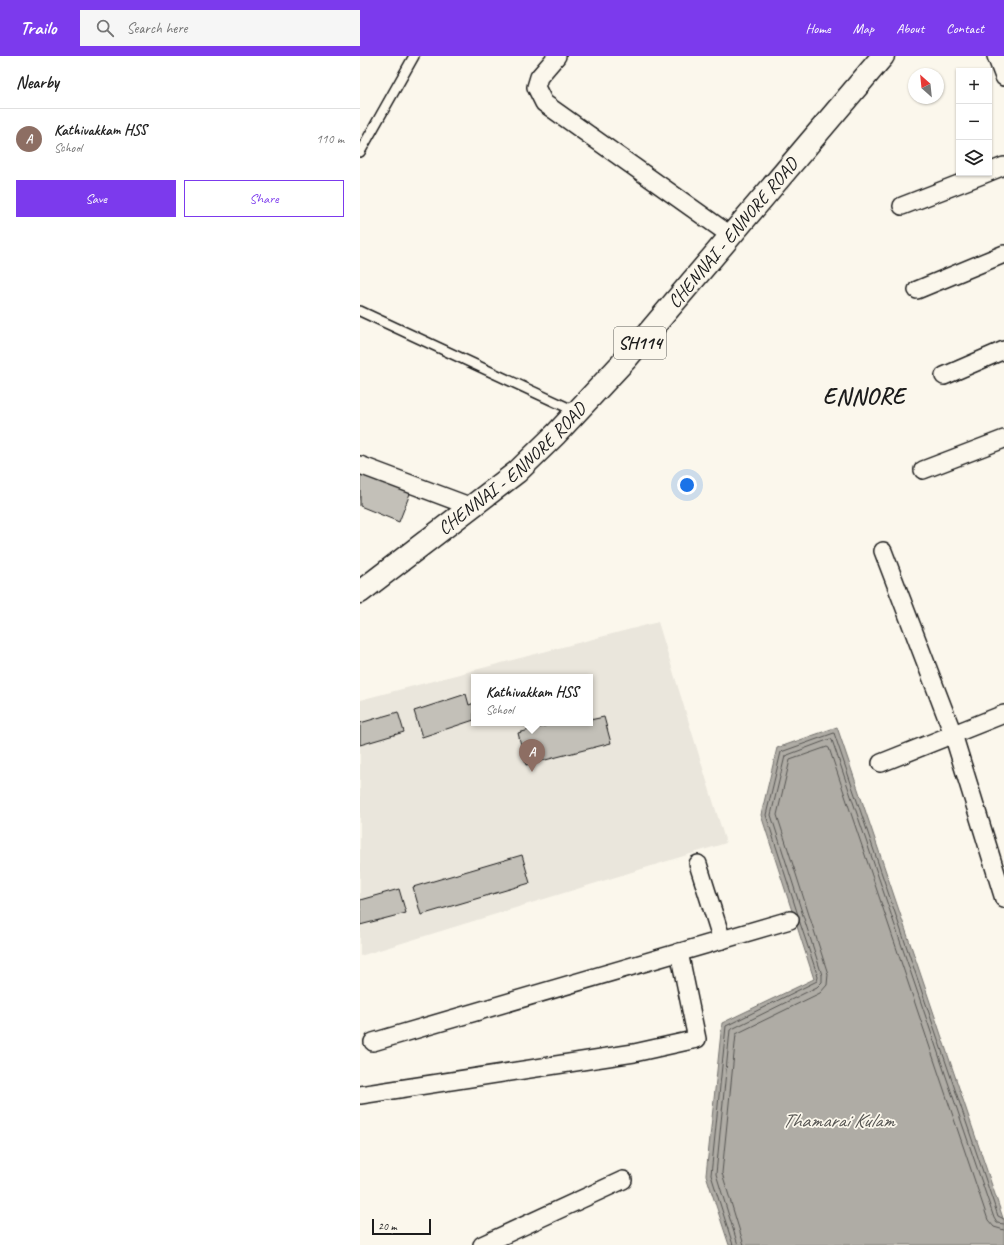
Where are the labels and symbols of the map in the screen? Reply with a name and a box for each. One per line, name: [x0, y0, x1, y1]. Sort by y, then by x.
north arrow: [908, 68, 944, 104]
street label: CHENNAI - ENNORE ROAD: [662, 151, 805, 313]
road number: SH114: [614, 327, 666, 359]
district label: ENNORE: [823, 382, 908, 411]
street label: CHENNAI - ENNORE ROAD: [433, 396, 593, 540]
your location: [677, 475, 697, 495]
pin: A: [519, 739, 545, 772]
water label: Thamarai Kulam: [782, 1108, 897, 1133]
scale bar: [372, 1217, 431, 1236]

